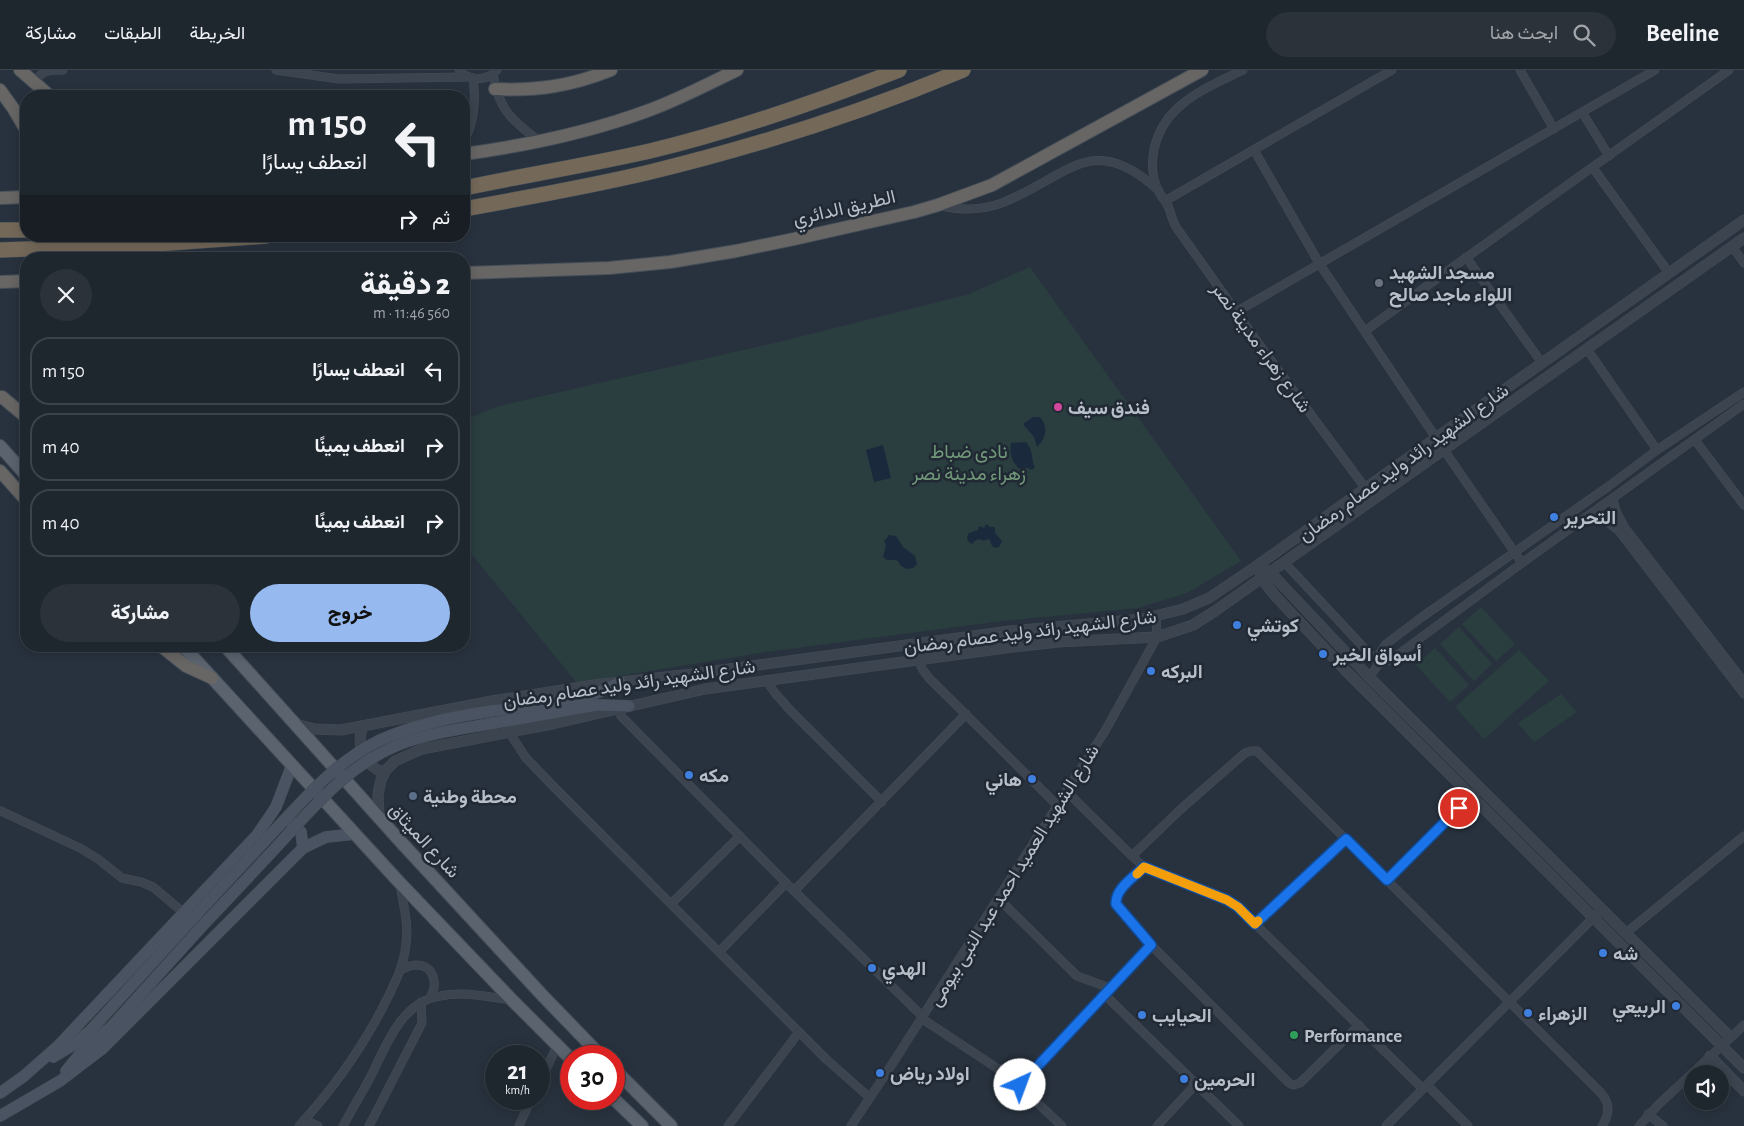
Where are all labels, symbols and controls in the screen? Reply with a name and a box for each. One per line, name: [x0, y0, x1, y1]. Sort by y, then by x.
search box: [1266, 12, 1616, 57]
icon: search: [1570, 21, 1598, 49]
text: Beeline: [1646, 22, 1719, 46]
text: ابحث هنا: [1490, 24, 1558, 43]
text: مشاركة: [25, 25, 76, 43]
text: الطبقات: [104, 25, 161, 43]
text: الخريطة: [189, 25, 245, 43]
text: 150 m: [287, 107, 367, 142]
icon: left: [385, 110, 450, 175]
text: انعطف يسارًا: [262, 151, 367, 173]
street label: الطريق الدائري: [791, 187, 899, 234]
icon: right: [394, 205, 422, 233]
text: ثم: [432, 209, 450, 228]
place label: مسجد الشهيد اللواء ماجد صالح: [1389, 264, 1512, 308]
button: close: [40, 269, 92, 321]
text: 2 دقيقة: [360, 270, 450, 300]
marker: مسجد الشهيد اللواء ماجد صالح: [1373, 277, 1385, 289]
street label: شارع زهراء مدينة نصر: [1205, 279, 1314, 418]
text: 560 m · 11:46: [373, 305, 450, 321]
icon: left: [420, 357, 448, 385]
text: انعطف يسارًا: [312, 361, 405, 380]
text: 150 m: [42, 362, 85, 381]
street label: شارع الشهيد رائد وليد عصام رمضان: [1295, 381, 1514, 547]
place label: فندق سيف: [1068, 399, 1150, 419]
marker: فندق سيف: [1052, 401, 1064, 413]
icon: right: [420, 433, 448, 461]
text: انعطف يمينًا: [315, 437, 405, 456]
text: 40 m: [42, 438, 80, 457]
park label: نادى ضباط زهراء مدينة نصر: [911, 443, 1026, 485]
icon: right: [420, 509, 448, 537]
place label: التحرير: [1563, 509, 1616, 530]
marker: التحرير: [1548, 511, 1560, 523]
text: انعطف يمينًا: [315, 513, 405, 532]
text: 40 m: [42, 514, 80, 533]
button: مشاركة: [40, 584, 240, 642]
button: خروج: [250, 584, 450, 642]
street label: شارع الشهيد رائد وليد عصام رمضان: [903, 608, 1158, 659]
place label: كوتشي: [1247, 617, 1299, 642]
marker: كوتشي: [1231, 619, 1243, 631]
place label: أسواق الخير: [1332, 644, 1422, 667]
marker: أسواق الخير: [1317, 648, 1329, 660]
street label: شارع الشهيد رائد وليد عصام رمضان: [502, 657, 757, 714]
place label: البركه: [1161, 663, 1203, 684]
marker: البركه: [1145, 665, 1157, 677]
street label: شارع الشهيد العميد احمد عبد النبى بيومى: [926, 742, 1105, 1011]
place label: مكه: [699, 767, 729, 786]
marker: مكه: [683, 769, 695, 781]
place label: هاني: [985, 771, 1022, 796]
marker: هاني: [1026, 773, 1038, 785]
pin: [1438, 787, 1480, 829]
place label: محطة وطنية: [423, 788, 517, 809]
marker: محطة وطنية: [407, 790, 419, 802]
icon: arrive: [1445, 794, 1473, 822]
street label: شارع الميثاق: [383, 800, 463, 883]
place label: شه: [1613, 945, 1638, 964]
marker: شه: [1597, 947, 1609, 959]
place label: الهدي: [882, 960, 926, 985]
marker: الهدي: [866, 962, 878, 974]
place label: الربيعي: [1612, 998, 1666, 1023]
marker: الربيعي: [1670, 1000, 1682, 1012]
place label: الزهراء: [1538, 1005, 1587, 1026]
place label: الحيايب: [1152, 1007, 1212, 1027]
marker: الزهراء: [1522, 1007, 1534, 1019]
marker: الحيايب: [1136, 1009, 1148, 1021]
place label: Performance: [1304, 1027, 1402, 1046]
marker: Performance: [1288, 1029, 1300, 1041]
speed limit sign: 30: [560, 1045, 625, 1110]
position arrow: [993, 1058, 1045, 1110]
text: 21: [507, 1059, 528, 1084]
place label: اولاد رياض: [890, 1065, 970, 1086]
map controls: [1684, 1065, 1729, 1110]
button: sound: [1684, 1065, 1729, 1110]
marker: اولاد رياض: [874, 1067, 886, 1079]
place label: الحرمين: [1194, 1071, 1255, 1092]
marker: الحرمين: [1178, 1073, 1190, 1085]
text: km/h: [505, 1084, 530, 1096]

